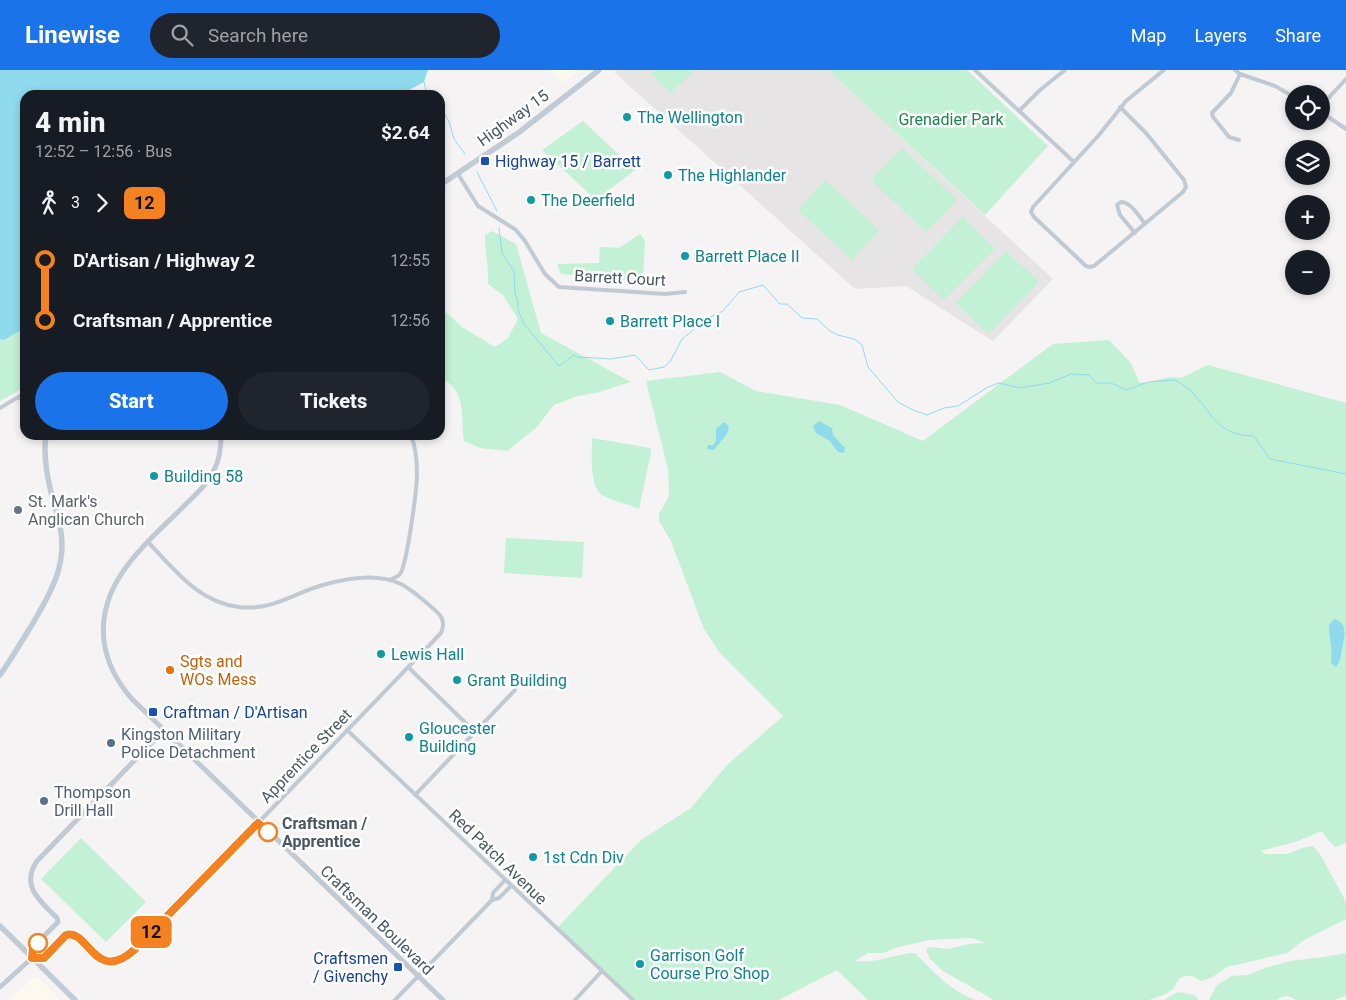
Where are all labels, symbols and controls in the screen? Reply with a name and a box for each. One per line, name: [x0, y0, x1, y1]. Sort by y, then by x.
search box: [150, 13, 500, 58]
text: Linewise: [25, 21, 120, 49]
icon: search: [168, 21, 196, 49]
text: Search here: [208, 24, 308, 47]
text: Map: [1131, 25, 1166, 46]
text: Layers: [1194, 25, 1247, 46]
text: Share: [1275, 25, 1321, 46]
map controls: [1285, 85, 1330, 295]
button: locate: [1285, 85, 1330, 130]
street label: Highway 15: [474, 86, 552, 150]
text: 4 min: [35, 106, 106, 139]
place label: The Wellington: [637, 108, 743, 127]
park label: Grenadier Park: [898, 110, 1005, 129]
marker: The Wellington: [621, 111, 633, 123]
text: $2.64: [381, 121, 430, 144]
button: layers: [1285, 140, 1330, 185]
text: 12:52 – 12:56 · Bus: [35, 142, 172, 161]
place label: Highway 15 / Barrett: [495, 152, 641, 171]
marker: Highway 15 / Barrett: [479, 155, 491, 167]
place label: The Highlander: [678, 166, 787, 185]
marker: The Highlander: [662, 169, 674, 181]
icon: walk: [35, 189, 63, 217]
icon: forward: [88, 189, 116, 217]
place label: The Deerfield: [541, 191, 635, 210]
text: 12: [134, 192, 155, 213]
text: 3: [71, 193, 80, 212]
marker: The Deerfield: [525, 194, 537, 206]
button: +: [1285, 195, 1330, 240]
place label: Barrett Place II: [695, 247, 800, 266]
text: D'Artisan / Highway 2: [73, 249, 255, 272]
marker: Barrett Place II: [679, 250, 691, 262]
button: −: [1285, 250, 1330, 295]
text: 12:55: [390, 251, 430, 270]
street label: Barrett Court: [574, 266, 666, 290]
text: Craftsman / Apprentice: [73, 309, 272, 332]
text: 12:56: [390, 311, 430, 330]
place label: Barrett Place I: [620, 312, 720, 331]
marker: Barrett Place I: [604, 315, 616, 327]
button: Start: [35, 372, 228, 430]
button: Tickets: [238, 372, 430, 430]
place label: Building 58: [164, 467, 243, 486]
marker: Building 58: [148, 470, 160, 482]
place label: St. Mark's Anglican Church: [28, 492, 144, 529]
marker: St. Mark's Anglican Church: [12, 504, 24, 516]
place label: Lewis Hall: [391, 645, 464, 664]
marker: Lewis Hall: [375, 648, 387, 660]
place label: Sgts and WOs Mess: [180, 652, 256, 689]
marker: Sgts and WOs Mess: [164, 664, 176, 676]
place label: Grant Building: [467, 671, 567, 690]
marker: Grant Building: [451, 674, 463, 686]
place label: Craftman / D'Artisan: [163, 703, 308, 722]
street label: Apprentice Street: [256, 705, 356, 807]
marker: Craftman / D'Artisan: [147, 706, 159, 718]
place label: Gloucester Building: [419, 719, 497, 756]
place label: Kingston Military Police Detachment: [121, 725, 255, 762]
marker: Gloucester Building: [403, 731, 415, 743]
marker: Kingston Military Police Detachment: [105, 737, 117, 749]
place label: Thompson Drill Hall: [54, 783, 131, 820]
marker: Thompson Drill Hall: [38, 795, 50, 807]
street label: Red Patch Avenue: [445, 805, 551, 909]
place label: Craftsman / Apprentice: [282, 814, 367, 851]
marker: Craftsman / Apprentice: [258, 822, 278, 842]
place label: 1st Cdn Div: [543, 848, 624, 867]
marker: 1st Cdn Div: [527, 851, 539, 863]
street label: Craftsman Boulevard: [317, 861, 437, 979]
line badge: 12: [128, 916, 174, 948]
text: 12: [141, 921, 161, 942]
unlabelled marker: [28, 933, 48, 953]
place label: Garrison Golf Course Pro Shop: [650, 946, 769, 983]
place label: Craftsmen / Givenchy: [313, 949, 388, 986]
marker: Garrison Golf Course Pro Shop: [634, 958, 646, 970]
marker: Craftsmen / Givenchy: [392, 961, 404, 973]

